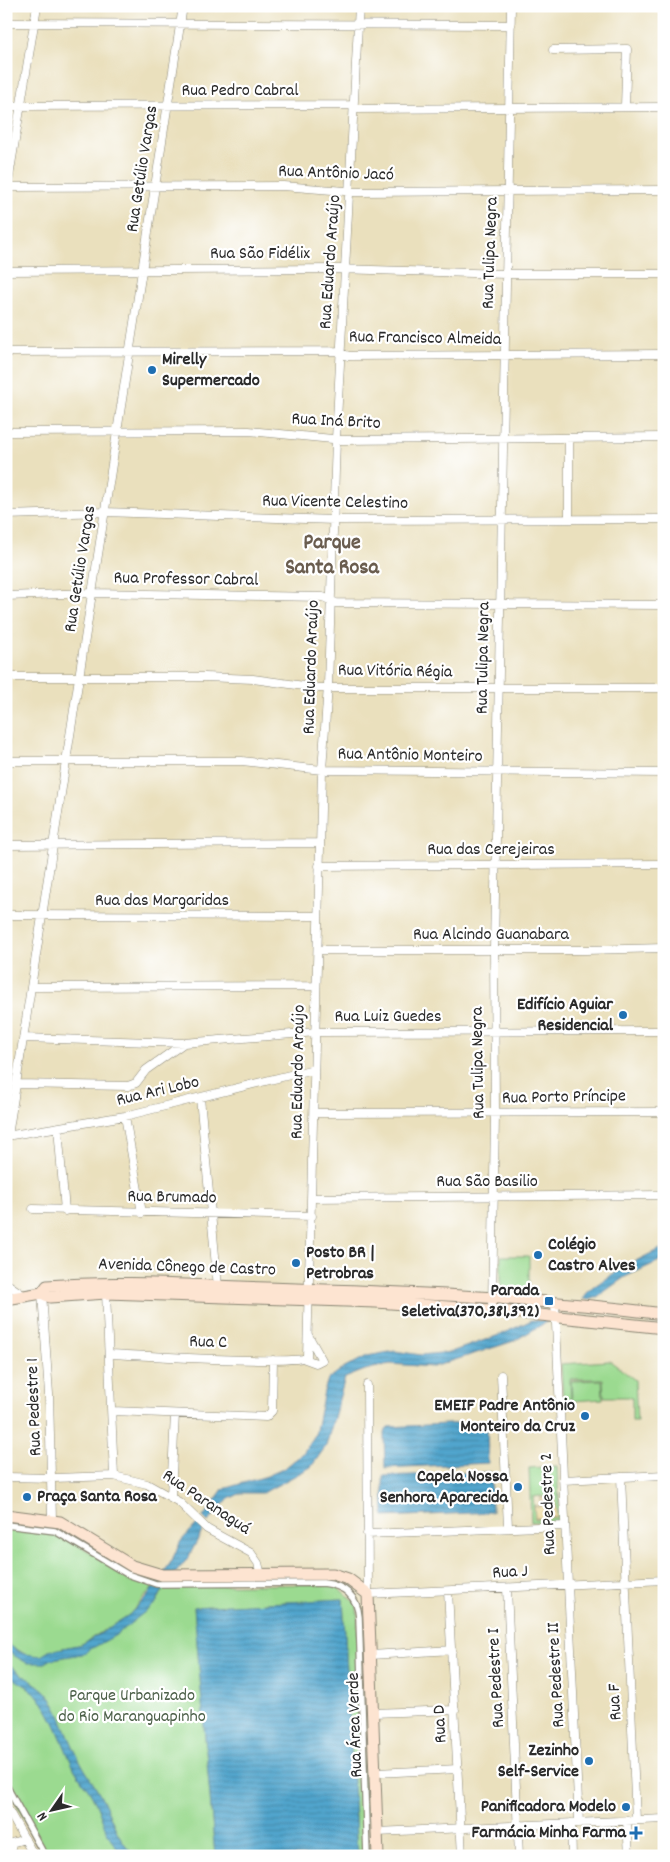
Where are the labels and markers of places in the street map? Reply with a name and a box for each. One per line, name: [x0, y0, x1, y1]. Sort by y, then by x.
place label: Mirelly Supermercado: [162, 348, 260, 394]
marker: Mirelly Supermercado: [146, 364, 158, 376]
place label: Edifício Aguiar Residencial: [517, 993, 614, 1039]
marker: Edifício Aguiar Residencial: [617, 1009, 629, 1021]
place label: Colégio Castro Alves: [548, 1233, 636, 1279]
place label: Posto BR | Petrobras: [306, 1241, 375, 1287]
marker: Colégio Castro Alves: [532, 1249, 544, 1261]
marker: Posto BR | Petrobras: [290, 1257, 302, 1269]
place label: Parada Seletiva(370,381,392): [401, 1279, 540, 1325]
marker: Parada Seletiva(370,381,392): [543, 1295, 555, 1307]
place label: EMEIF Padre Antônio Monteiro da Cruz: [434, 1394, 575, 1440]
marker: EMEIF Padre Antônio Monteiro da Cruz: [579, 1410, 591, 1422]
place label: Capela Nossa Senhora Aparecida: [380, 1465, 509, 1511]
marker: Capela Nossa Senhora Aparecida: [512, 1481, 524, 1493]
place label: Praça Santa Rosa: [37, 1485, 157, 1510]
marker: Praça Santa Rosa: [21, 1491, 33, 1503]
place label: Zezinho Self-Service: [498, 1739, 579, 1785]
marker: Zezinho Self-Service: [583, 1755, 595, 1767]
place label: Panificadora Modelo: [481, 1795, 616, 1820]
marker: Panificadora Modelo: [620, 1801, 632, 1813]
place label: Farmácia Minha Farma: [471, 1821, 627, 1846]
marker: Farmácia Minha Farma: [630, 1827, 642, 1839]

